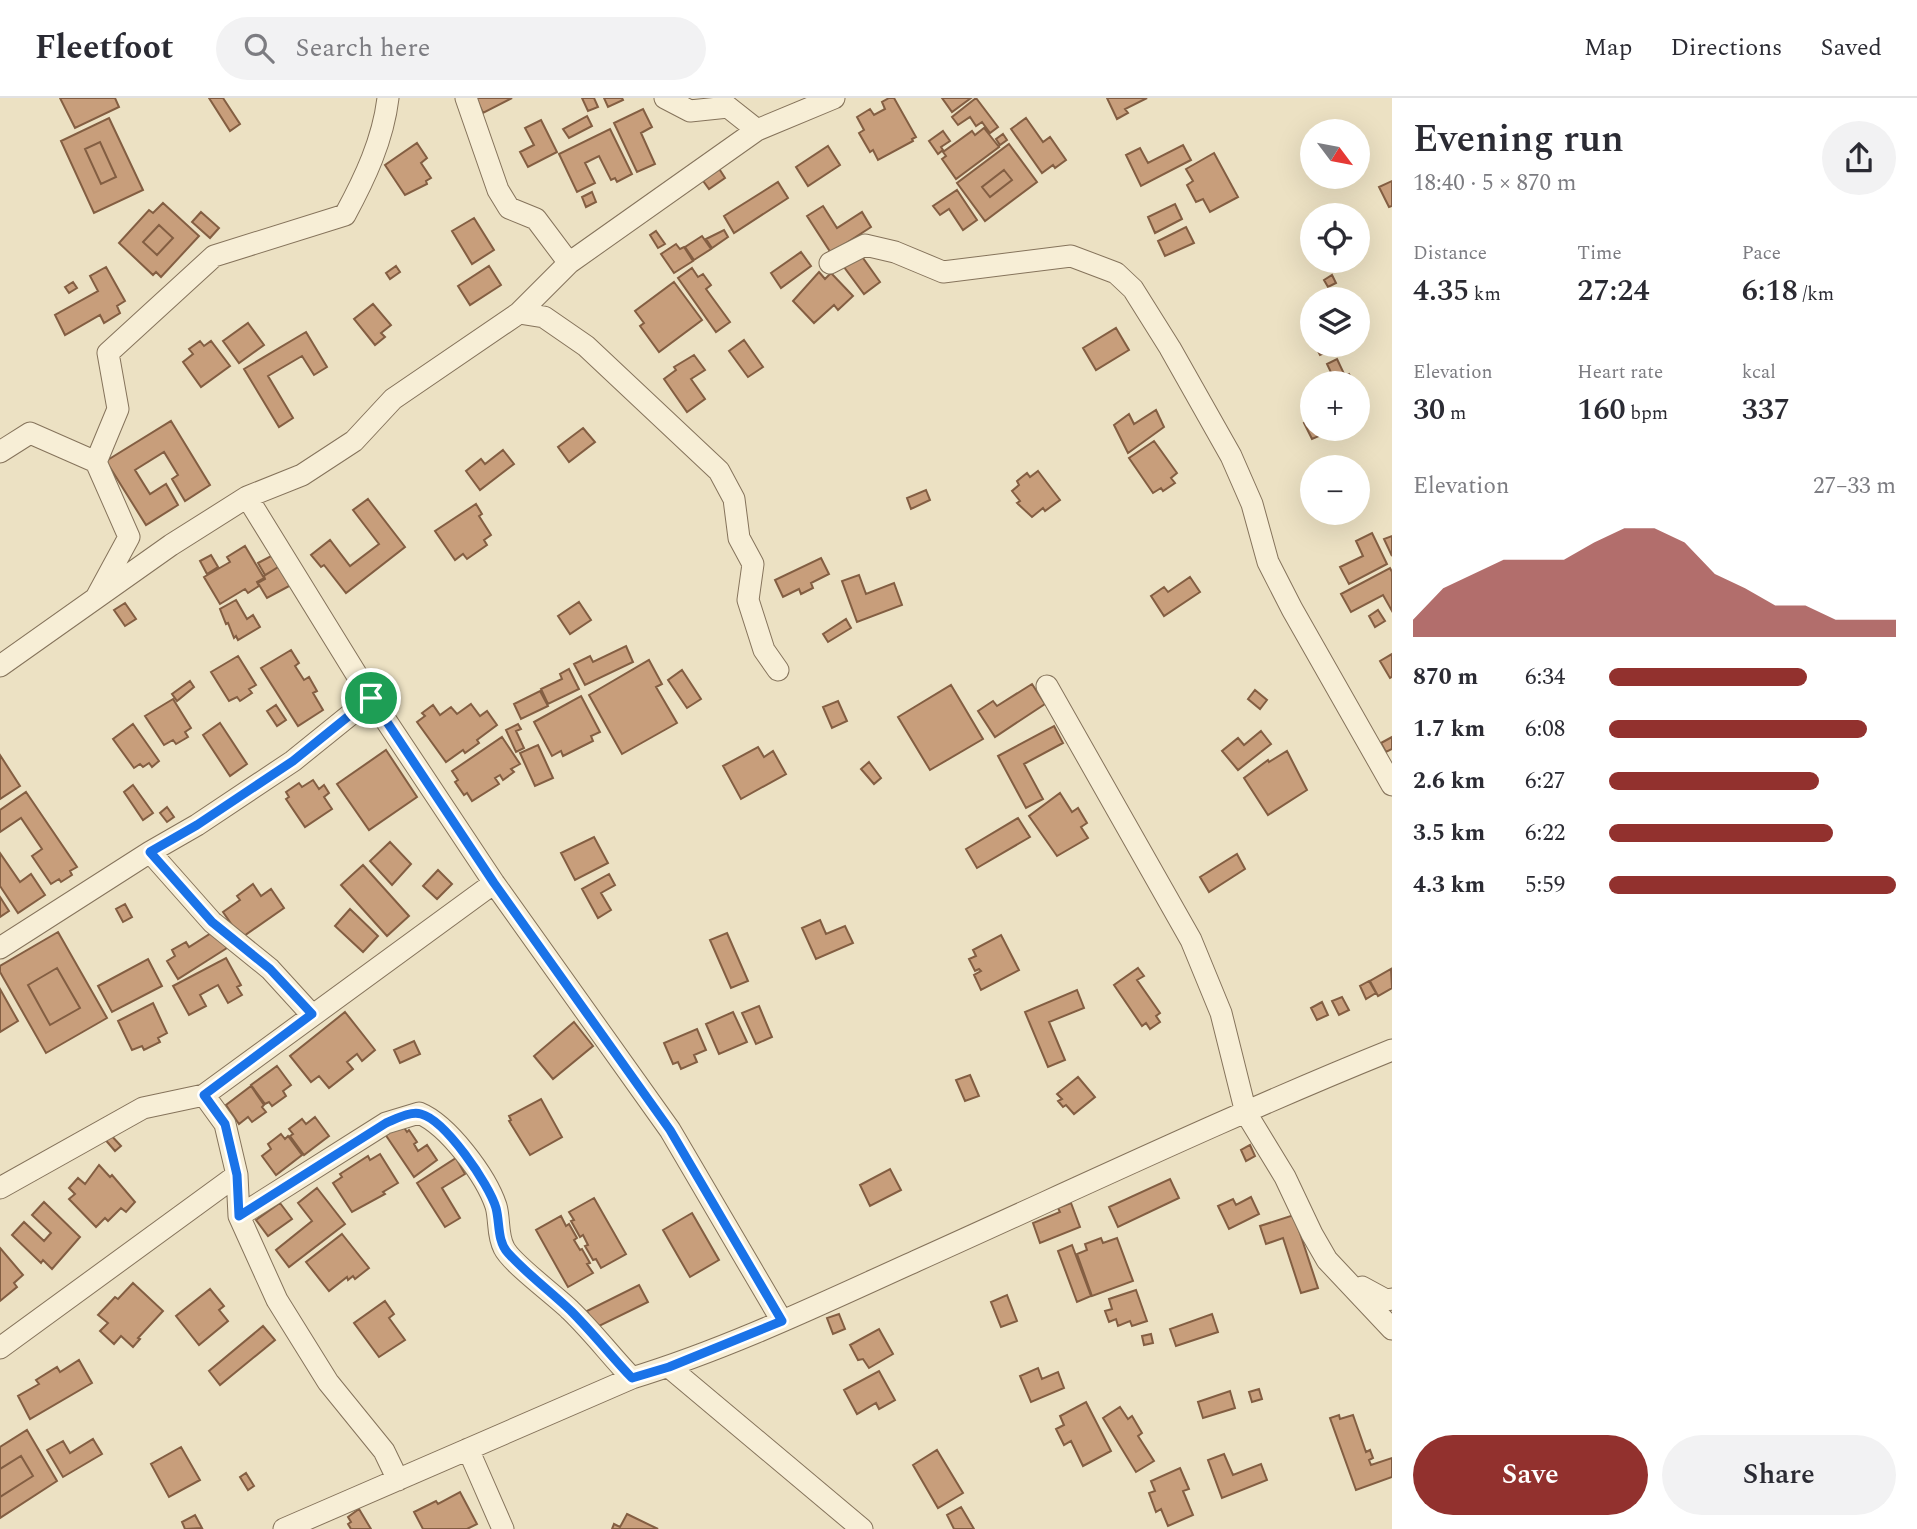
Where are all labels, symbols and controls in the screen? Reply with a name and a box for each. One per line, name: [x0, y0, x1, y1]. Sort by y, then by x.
search box: [216, 17, 706, 80]
text: Fleetfoot: [35, 23, 174, 73]
text: Search here: [296, 28, 430, 68]
icon: search: [240, 29, 278, 67]
text: Map: [1584, 30, 1632, 66]
text: Directions: [1670, 30, 1782, 66]
text: Saved: [1820, 30, 1882, 66]
text: Evening run: [1413, 111, 1624, 169]
north arrow: [1300, 119, 1370, 189]
map controls: [1300, 119, 1370, 525]
button: share: [1822, 121, 1896, 195]
text: 18:40 · 5 × 870 m: [1413, 166, 1577, 201]
button: locate: [1300, 203, 1370, 273]
text: Distance: [1413, 239, 1487, 268]
text: Time: [1577, 239, 1622, 268]
text: Pace: [1742, 239, 1781, 268]
text: 4.35: [1413, 268, 1469, 314]
text: 27:24: [1577, 268, 1649, 314]
text: 6:18: [1742, 268, 1798, 314]
text: km: [1469, 280, 1501, 309]
text: /km: [1798, 280, 1834, 309]
button: layers: [1300, 287, 1370, 357]
text: Elevation: [1413, 358, 1493, 387]
text: Heart rate: [1577, 358, 1663, 387]
text: kcal: [1742, 358, 1776, 387]
button: +: [1300, 371, 1370, 441]
text: 30: [1413, 387, 1445, 433]
text: 160: [1577, 387, 1626, 433]
text: 337: [1742, 387, 1790, 433]
text: m: [1445, 399, 1466, 428]
text: bpm: [1626, 399, 1668, 428]
button: −: [1300, 455, 1370, 525]
text: Elevation: [1413, 469, 1509, 504]
text: 27–33 m: [1813, 469, 1896, 504]
text: 870 m: [1413, 660, 1478, 695]
text: 6:34: [1525, 660, 1565, 695]
pin: [341, 668, 401, 728]
icon: arrive: [352, 679, 390, 717]
text: 1.7 km: [1413, 712, 1485, 747]
text: 6:08: [1525, 712, 1565, 747]
text: 2.6 km: [1413, 764, 1485, 799]
text: 6:27: [1525, 764, 1565, 799]
text: 3.5 km: [1413, 816, 1485, 851]
text: 6:22: [1525, 816, 1565, 851]
text: 4.3 km: [1413, 868, 1485, 903]
text: 5:59: [1525, 868, 1565, 903]
button: Save: [1413, 1435, 1648, 1515]
button: Share: [1662, 1435, 1896, 1515]

